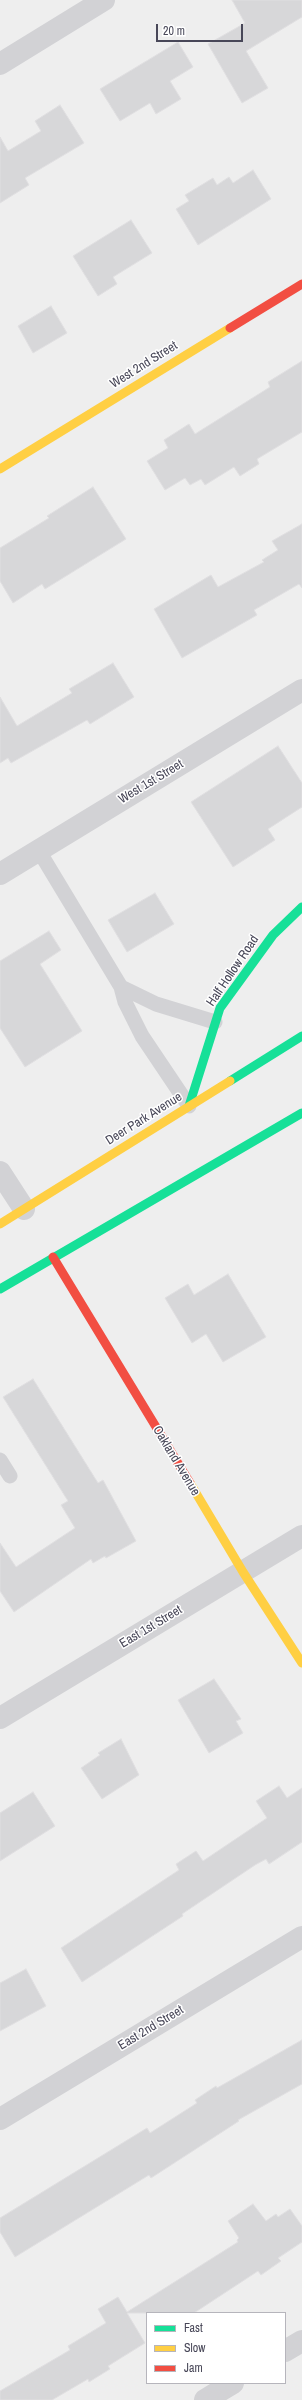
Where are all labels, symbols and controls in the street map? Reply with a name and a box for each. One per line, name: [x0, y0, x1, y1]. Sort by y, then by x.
scale bar: [158, 16, 245, 42]
text: 20 m: [163, 23, 185, 39]
street label: West 2nd Street: [108, 338, 180, 392]
street label: West 1st Street: [116, 757, 186, 807]
street label: Half Hollow Road: [204, 933, 262, 1009]
street label: Deer Park Avenue: [103, 1089, 185, 1149]
street label: Oakland Avenue: [149, 1423, 203, 1499]
street label: East 1st Street: [117, 1602, 185, 1652]
street label: East 2nd Street: [115, 2002, 187, 2054]
legend: [146, 2312, 286, 2384]
text: Fast: [184, 2320, 203, 2336]
text: Slow: [184, 2340, 205, 2356]
text: Jam: [184, 2360, 203, 2376]

